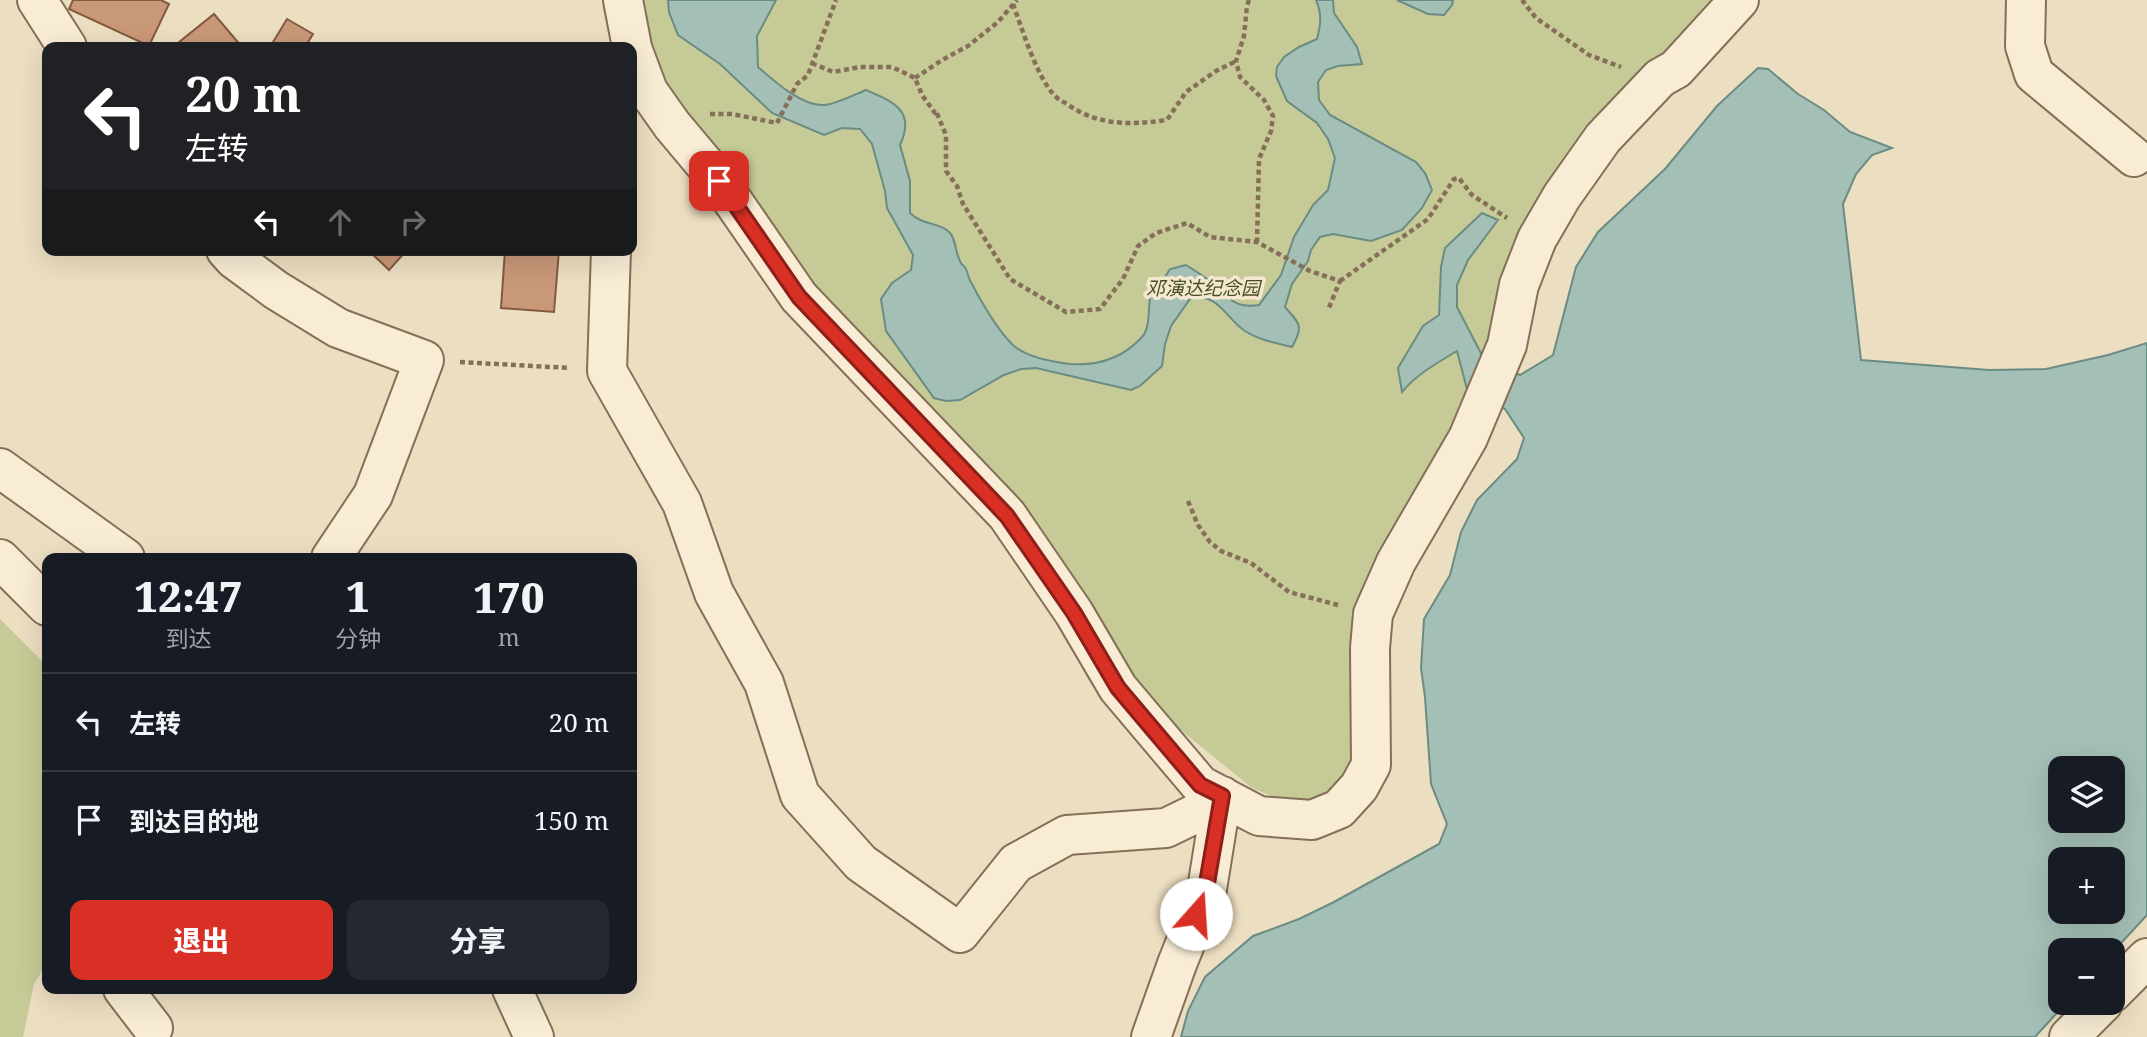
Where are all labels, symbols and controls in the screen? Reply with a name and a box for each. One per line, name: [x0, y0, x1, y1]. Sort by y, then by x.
text: 20 m: [185, 60, 301, 126]
icon: left: [70, 70, 161, 161]
text: 左转: [185, 126, 249, 169]
pin: [689, 151, 749, 211]
icon: arrive: [700, 162, 738, 200]
icon: left: [248, 203, 286, 241]
icon: ahead: [321, 203, 359, 241]
icon: right: [394, 203, 432, 241]
park label: 邓演达纪念园: [1146, 275, 1263, 301]
text: 12:47: [134, 567, 243, 624]
text: 1: [346, 567, 370, 624]
text: 170: [473, 568, 545, 625]
text: m: [498, 621, 520, 653]
text: 到达: [165, 622, 211, 654]
text: 分钟: [335, 622, 381, 654]
icon: left: [70, 703, 108, 741]
text: 20 m: [549, 704, 609, 740]
text: 左转: [129, 705, 181, 741]
map controls: [2048, 756, 2125, 1015]
button: layers: [2048, 756, 2125, 833]
icon: arrive: [70, 801, 108, 839]
text: 150 m: [534, 802, 609, 838]
text: 到达目的地: [129, 803, 259, 839]
button: +: [2048, 847, 2125, 924]
position arrow: [1159, 877, 1233, 951]
button: 退出: [70, 900, 333, 980]
button: 分享: [347, 900, 609, 980]
button: −: [2048, 938, 2125, 1015]

